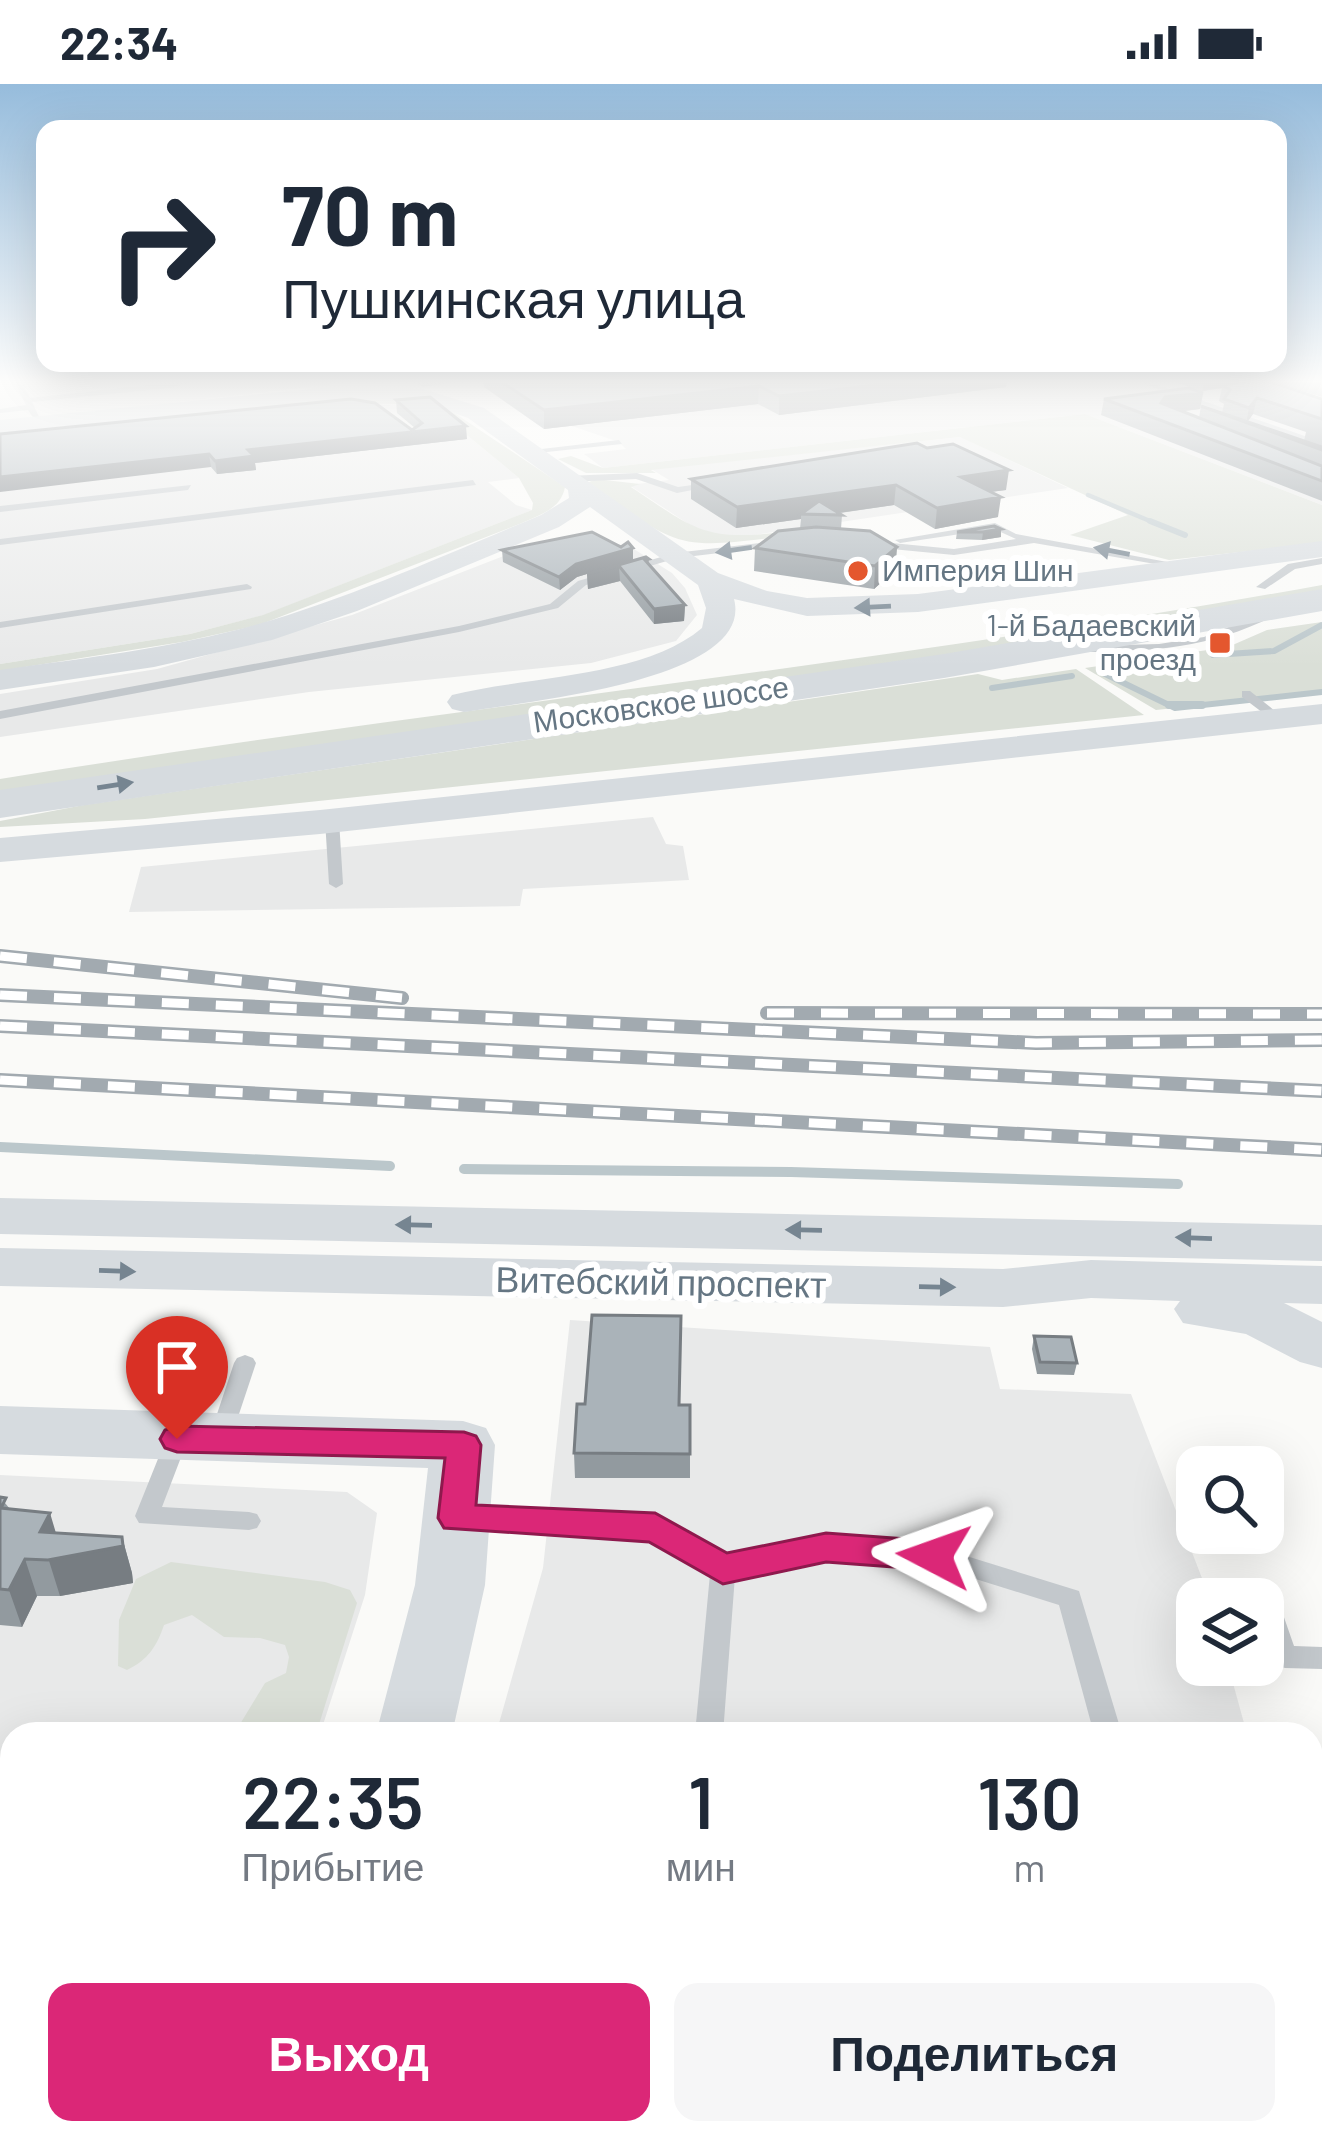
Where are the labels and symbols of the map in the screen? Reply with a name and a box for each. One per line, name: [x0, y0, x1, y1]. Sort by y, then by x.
one-way arrow: [715, 541, 752, 560]
one-way arrow: [1092, 541, 1130, 560]
place label: Империя Шин: [882, 551, 1074, 587]
marker: Империя Шин: [845, 558, 871, 584]
one-way arrow: [853, 598, 891, 617]
place label: 1-й Бадаевский проезд: [986, 606, 1196, 676]
marker: 1-й Бадаевский проезд: [1207, 630, 1233, 656]
street label: Московское шоссе: [530, 667, 791, 739]
one-way arrow: [97, 775, 135, 794]
one-way arrow: [394, 1215, 432, 1234]
one-way arrow: [784, 1220, 822, 1240]
one-way arrow: [1174, 1228, 1212, 1247]
street label: Витебский проспект: [495, 1256, 827, 1306]
one-way arrow: [99, 1261, 137, 1280]
one-way arrow: [919, 1277, 957, 1296]
pin: [126, 1316, 228, 1439]
position arrow: [871, 1493, 997, 1619]

